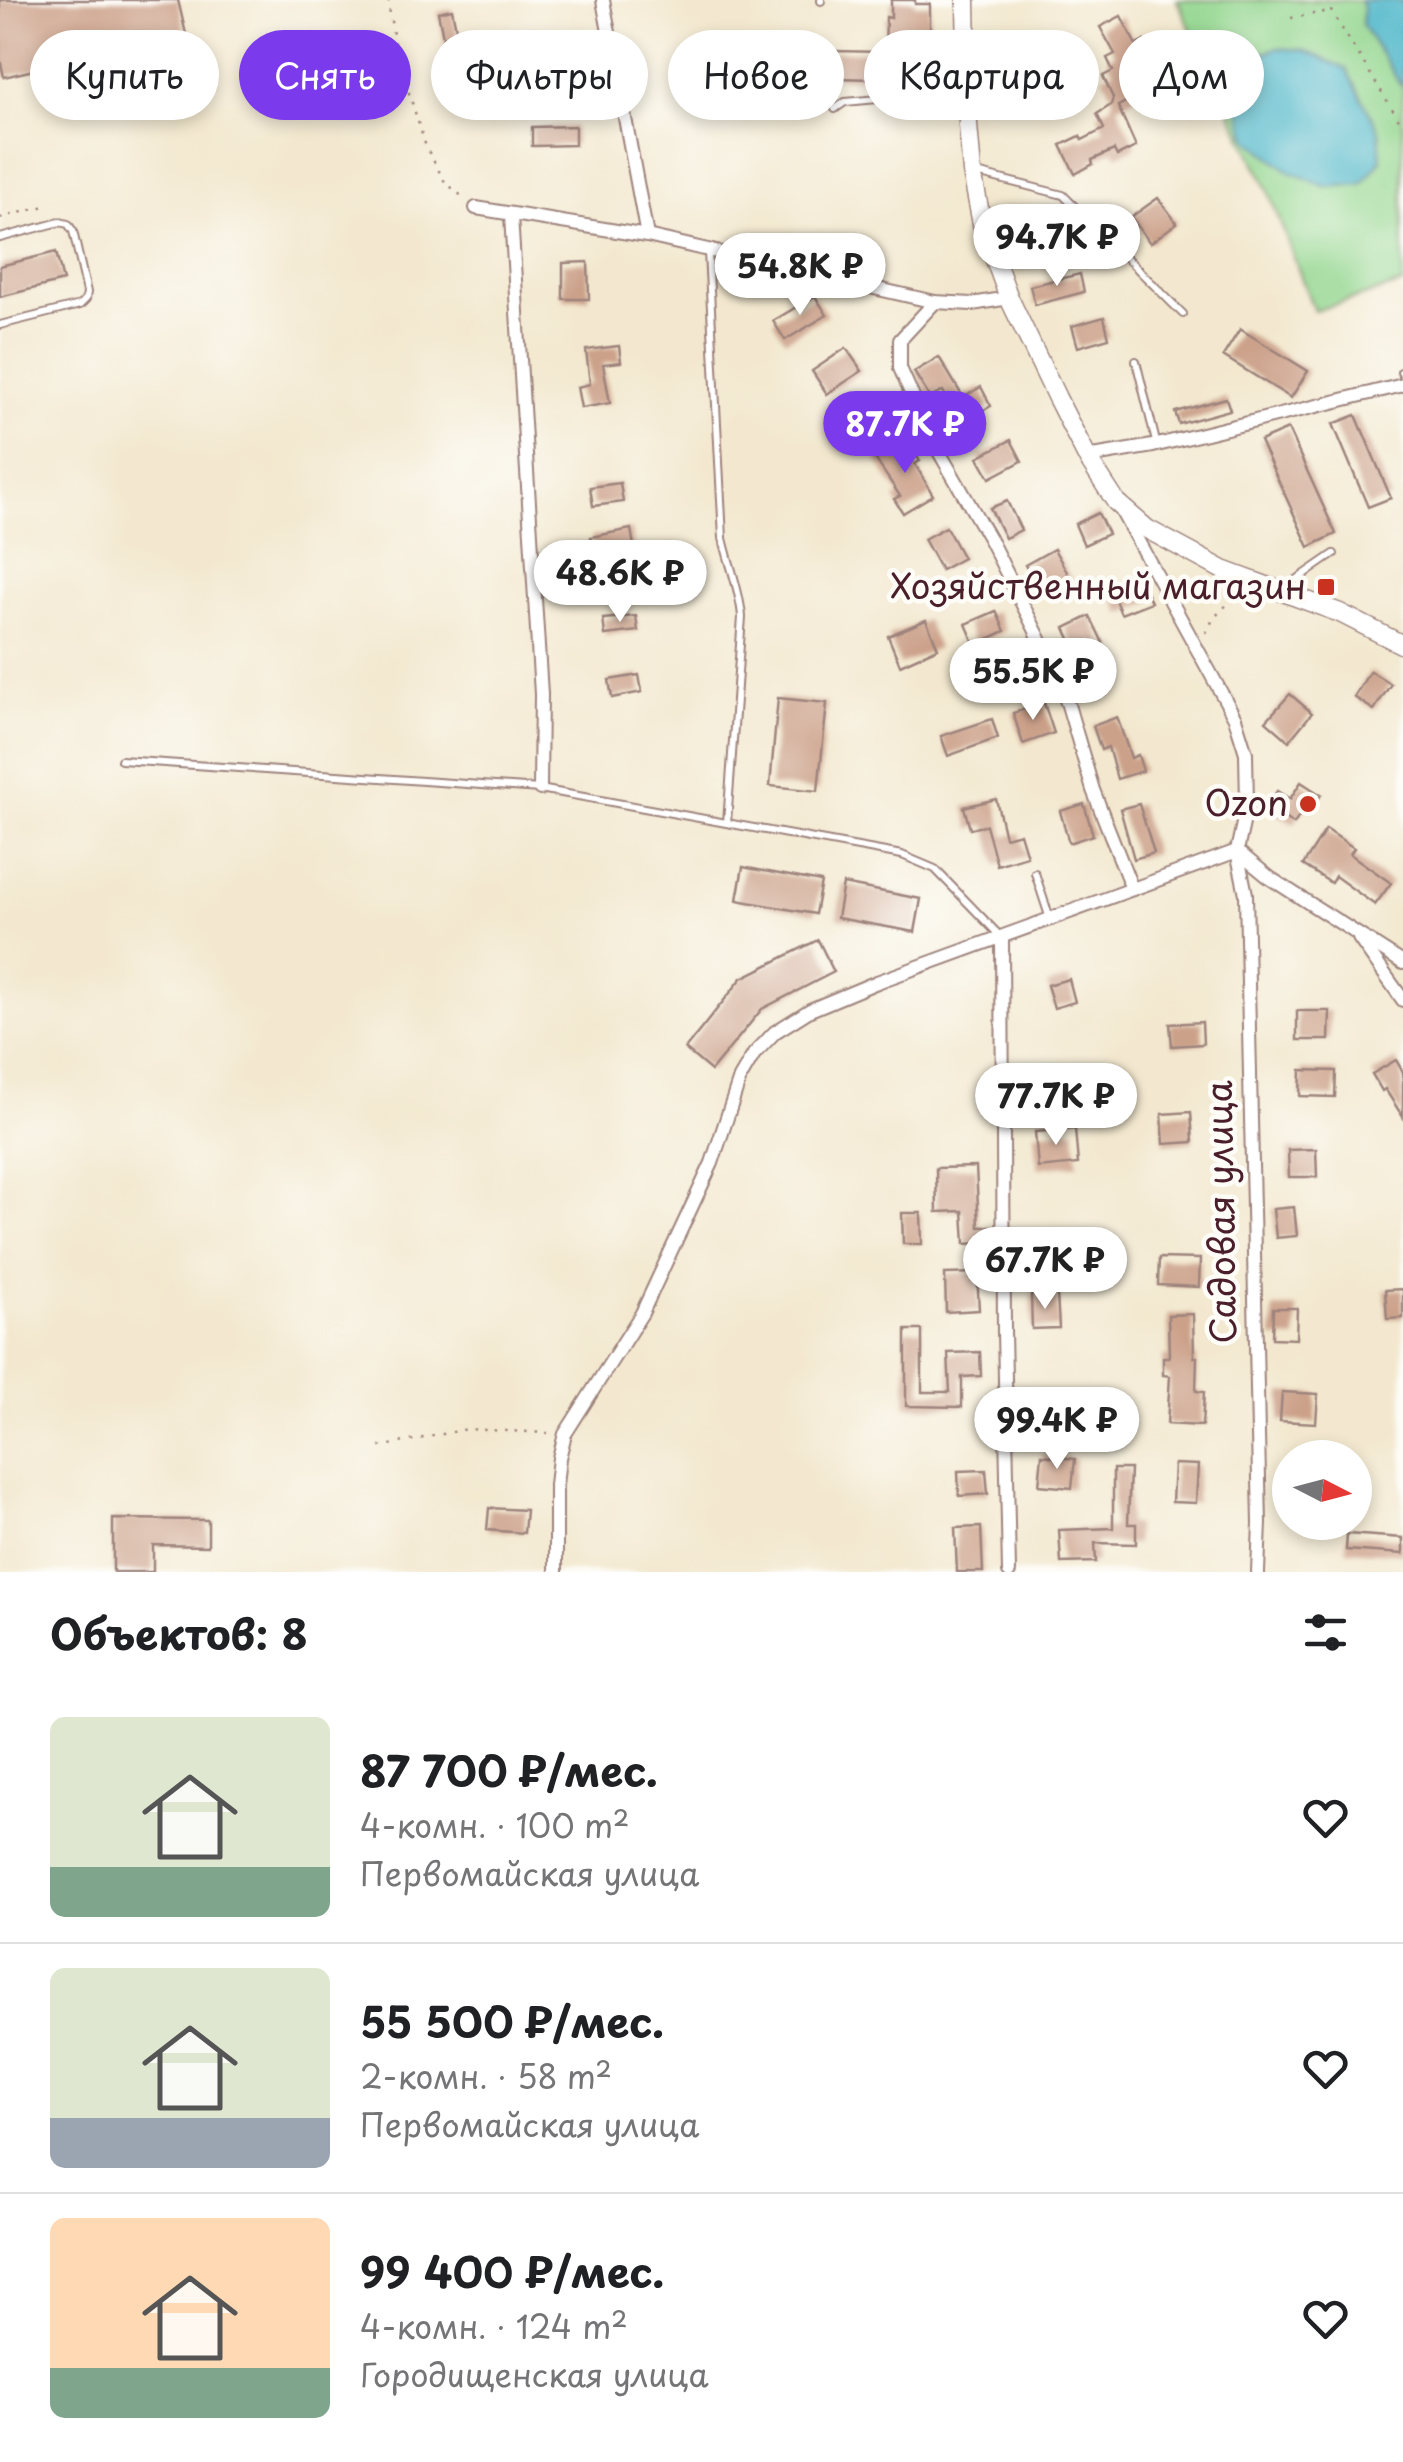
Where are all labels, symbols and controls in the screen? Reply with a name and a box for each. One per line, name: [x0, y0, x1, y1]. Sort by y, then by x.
chip: Купить: [30, 30, 219, 120]
chip: Снять: [239, 30, 411, 120]
chip: Фильтры: [431, 30, 648, 120]
chip: Новое: [668, 30, 844, 120]
chip: Квартира: [864, 30, 1099, 120]
chip: Дом: [1119, 30, 1264, 120]
pin: 94.7K ₽: [965, 204, 1149, 289]
text: 94.7K ₽: [995, 212, 1119, 260]
pin: 54.8K ₽: [708, 233, 892, 318]
text: 54.8K ₽: [737, 241, 863, 289]
pin: 87.7K ₽: [813, 391, 997, 476]
text: 87.7K ₽: [845, 399, 965, 447]
pin: 48.6K ₽: [528, 540, 712, 625]
text: 48.6K ₽: [556, 548, 684, 596]
place label: Хозяйственный магазин: [890, 558, 1306, 611]
marker: Хозяйственный магазин: [1315, 576, 1337, 598]
pin: 55.5K ₽: [941, 638, 1125, 723]
text: 55.5K ₽: [972, 646, 1094, 694]
place label: Ozon: [1204, 775, 1288, 828]
marker: Ozon: [1297, 793, 1319, 815]
pin: 77.7K ₽: [964, 1063, 1148, 1148]
text: 77.7K ₽: [997, 1071, 1115, 1119]
street label: Садовая улица: [1191, 1080, 1248, 1344]
pin: 67.7K ₽: [953, 1227, 1137, 1312]
text: 67.7K ₽: [985, 1235, 1105, 1283]
pin: 99.4K ₽: [965, 1387, 1149, 1472]
text: 99.4K ₽: [996, 1395, 1118, 1443]
north arrow: [1272, 1440, 1372, 1540]
map controls: [1272, 1440, 1372, 1540]
text: Объектов: 8: [50, 1601, 308, 1664]
icon: filters: [1298, 1605, 1353, 1660]
text: 87 700 ₽/мес.: [360, 1738, 658, 1801]
icon: home: [130, 1757, 250, 1877]
icon: heart: [1298, 1790, 1353, 1845]
text: 4-комн. · 100 m²: [360, 1801, 629, 1849]
text: Первомайская улица: [360, 1849, 699, 1897]
text: 55 500 ₽/мес.: [360, 1989, 664, 2052]
icon: home: [130, 2008, 250, 2128]
icon: heart: [1298, 2041, 1353, 2096]
text: 2-комн. · 58 m²: [360, 2052, 612, 2100]
text: Первомайская улица: [360, 2100, 699, 2148]
text: 99 400 ₽/мес.: [360, 2239, 664, 2302]
icon: home: [130, 2258, 250, 2378]
icon: heart: [1298, 2291, 1353, 2346]
text: 4-комн. · 124 m²: [360, 2302, 628, 2350]
text: Городищенская улица: [360, 2350, 709, 2398]

